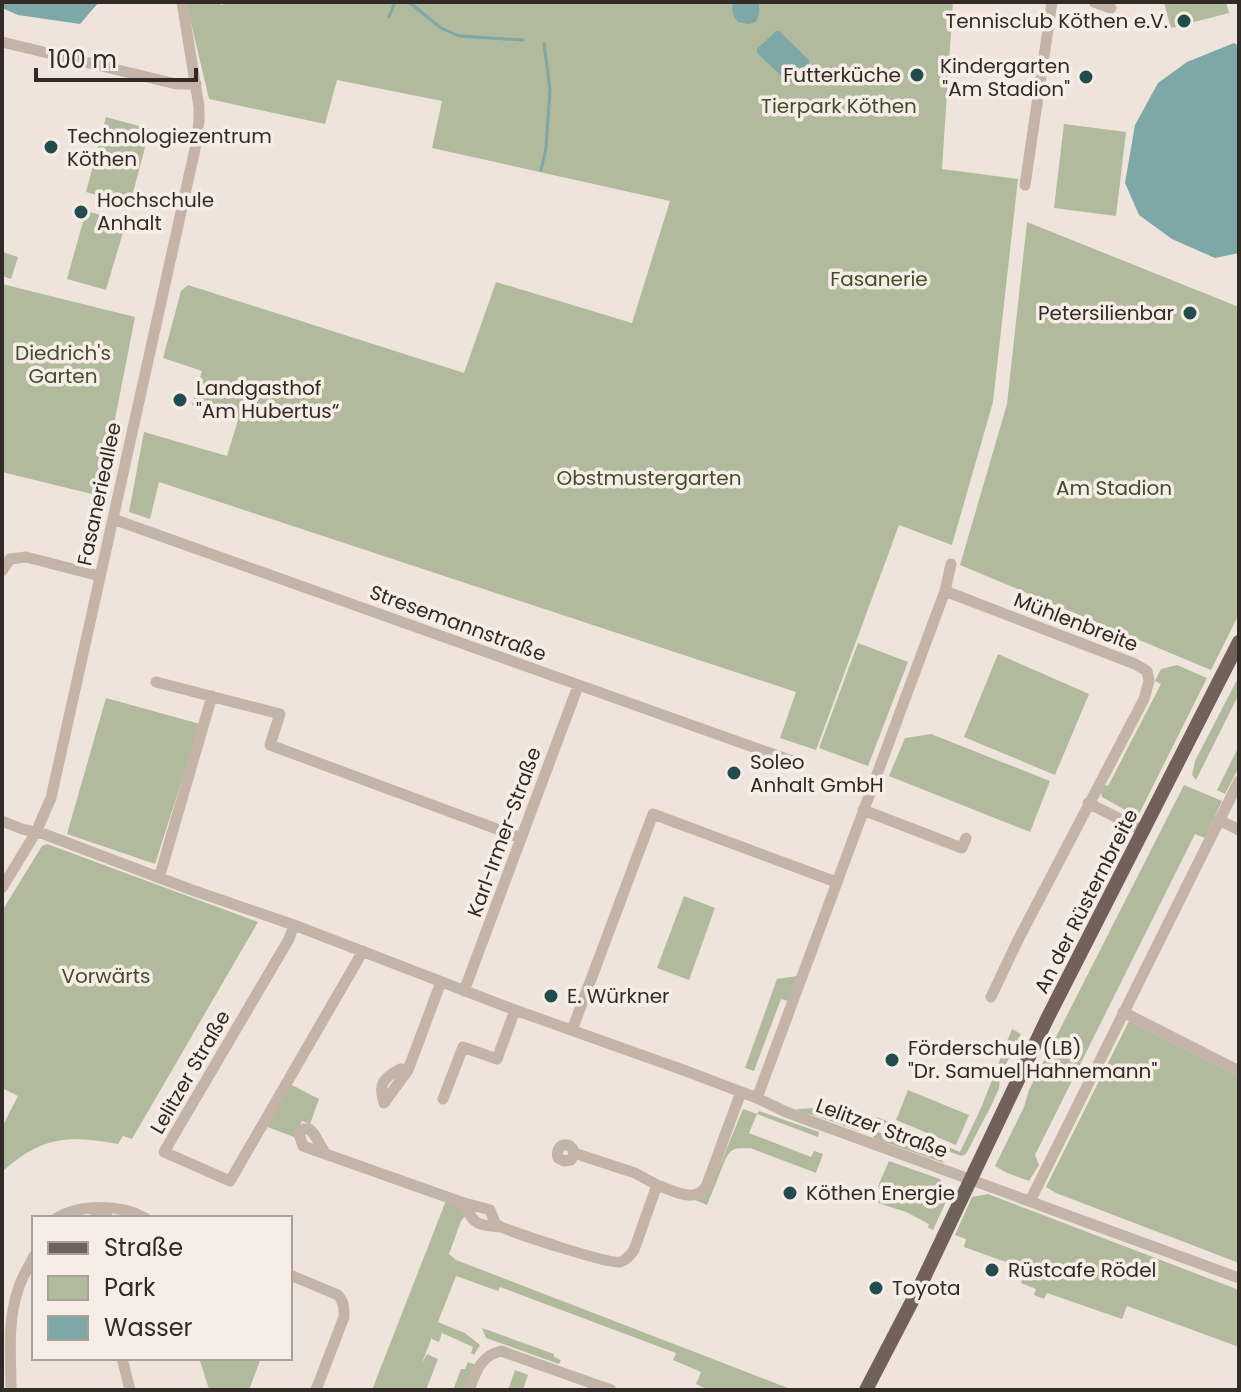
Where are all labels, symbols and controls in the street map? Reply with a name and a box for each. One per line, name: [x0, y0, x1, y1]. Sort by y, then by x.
place label: Tennisclub Köthen e.V.: [945, 7, 1168, 35]
marker: Tennisclub Köthen e.V.: [1175, 12, 1193, 30]
scale bar: [36, 32, 196, 82]
text: 100 m: [48, 43, 117, 76]
place label: Kindergarten "Am Stadion": [940, 52, 1070, 103]
place label: Futterküche: [783, 61, 901, 89]
marker: Futterküche: [908, 66, 926, 84]
marker: Kindergarten "Am Stadion": [1077, 68, 1095, 86]
park label: Tierpark Köthen: [761, 92, 917, 120]
place label: Technologiezentrum Köthen: [67, 122, 272, 173]
marker: Technologiezentrum Köthen: [42, 138, 60, 156]
place label: Hochschule Anhalt: [97, 186, 214, 237]
marker: Hochschule Anhalt: [72, 203, 90, 221]
park label: Fasanerie: [830, 265, 928, 293]
place label: Petersilienbar: [1038, 299, 1174, 327]
marker: Petersilienbar: [1181, 304, 1199, 322]
park label: Diedrich's Garten: [15, 339, 111, 390]
place label: Landgasthof "Am Hubertus“: [196, 374, 339, 425]
marker: Landgasthof "Am Hubertus“: [171, 391, 189, 409]
street label: Fasanerieallee: [70, 420, 128, 568]
park label: Obstmustergarten: [557, 464, 741, 492]
park label: Am Stadion: [1056, 474, 1172, 502]
street label: Stresemannstraße: [366, 578, 550, 668]
street label: Mühlenbreite: [1010, 585, 1142, 659]
street label: Karl-Irmer-Straße: [460, 743, 548, 921]
place label: Soleo Anhalt GmbH: [750, 748, 884, 799]
marker: Soleo Anhalt GmbH: [725, 764, 743, 782]
street label: An der Rüsternbreite: [1027, 804, 1145, 998]
park label: Vorwärts: [62, 962, 150, 990]
place label: E. Würkner: [567, 982, 670, 1010]
marker: E. Würkner: [542, 987, 560, 1005]
street label: Lelitzer Straße: [143, 1005, 237, 1139]
place label: Förderschule (LB) "Dr. Samuel Hahnemann": [908, 1034, 1157, 1085]
marker: Förderschule (LB) "Dr. Samuel Hahnemann": [883, 1051, 901, 1069]
street label: Lelitzer Straße: [812, 1091, 952, 1165]
place label: Köthen Energie: [806, 1179, 955, 1207]
marker: Köthen Energie: [781, 1184, 799, 1202]
legend: [32, 1216, 292, 1360]
text: Straße: [104, 1231, 183, 1264]
place label: Rüstcafe Rödel: [1008, 1256, 1156, 1284]
marker: Rüstcafe Rödel: [983, 1261, 1001, 1279]
text: Park: [104, 1271, 156, 1304]
place label: Toyota: [892, 1274, 960, 1302]
marker: Toyota: [867, 1279, 885, 1297]
text: Wasser: [104, 1311, 193, 1344]

